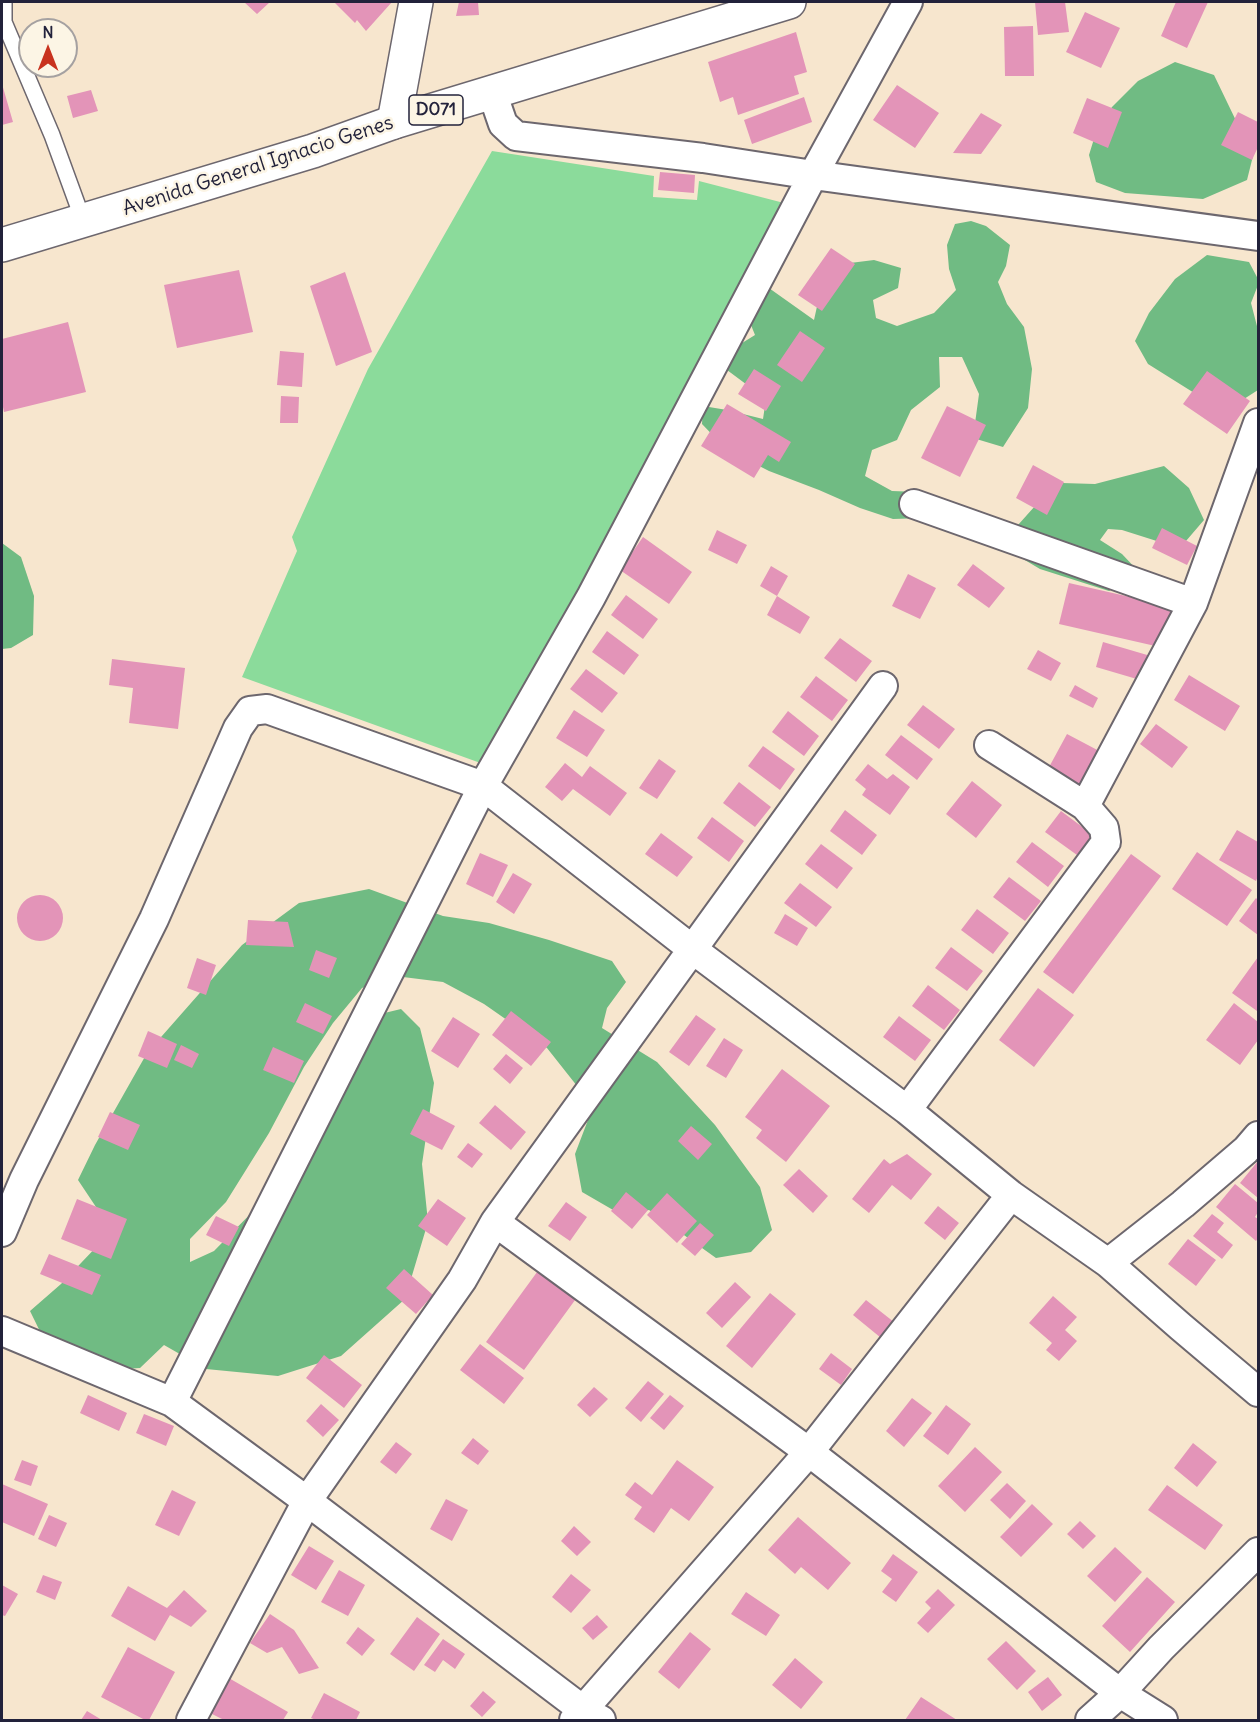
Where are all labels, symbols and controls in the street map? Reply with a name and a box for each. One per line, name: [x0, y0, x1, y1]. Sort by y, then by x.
north arrow: [18, 18, 78, 78]
text: N: [42, 22, 54, 42]
road number: D071: [409, 95, 463, 125]
street label: Avenida General Ignacio Genes: [120, 111, 396, 221]

